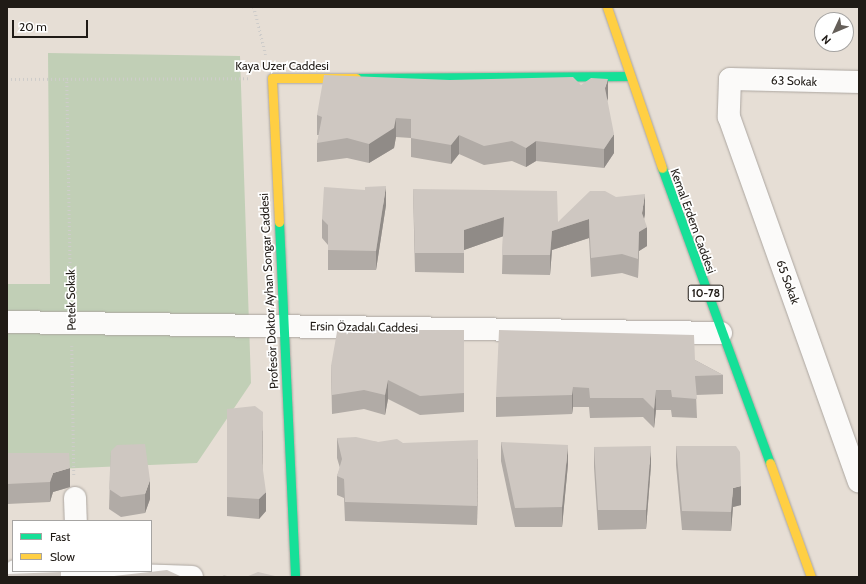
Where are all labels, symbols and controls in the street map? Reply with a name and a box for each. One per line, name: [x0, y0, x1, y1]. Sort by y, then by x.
scale bar: [14, 12, 90, 38]
north arrow: [814, 12, 854, 52]
text: 20 m: [19, 19, 47, 34]
text: N: [818, 32, 834, 47]
street label: Kaya Uzer Caddesi: [235, 59, 329, 73]
street label: 63 Sokak: [771, 73, 817, 89]
street label: Kemal Erdem Caddesi: [667, 167, 719, 275]
street label: Profesör Doktor Ayhan Songar Caddesi: [257, 193, 281, 389]
street label: 65 Sokak: [773, 258, 803, 306]
street label: Petek Sokak: [63, 269, 79, 331]
road number: 10-78: [687, 284, 725, 302]
street label: Ersin Özadalı Caddesi: [310, 319, 418, 335]
legend: [12, 520, 152, 572]
text: Fast: [50, 529, 70, 544]
text: Slow: [50, 549, 75, 564]

